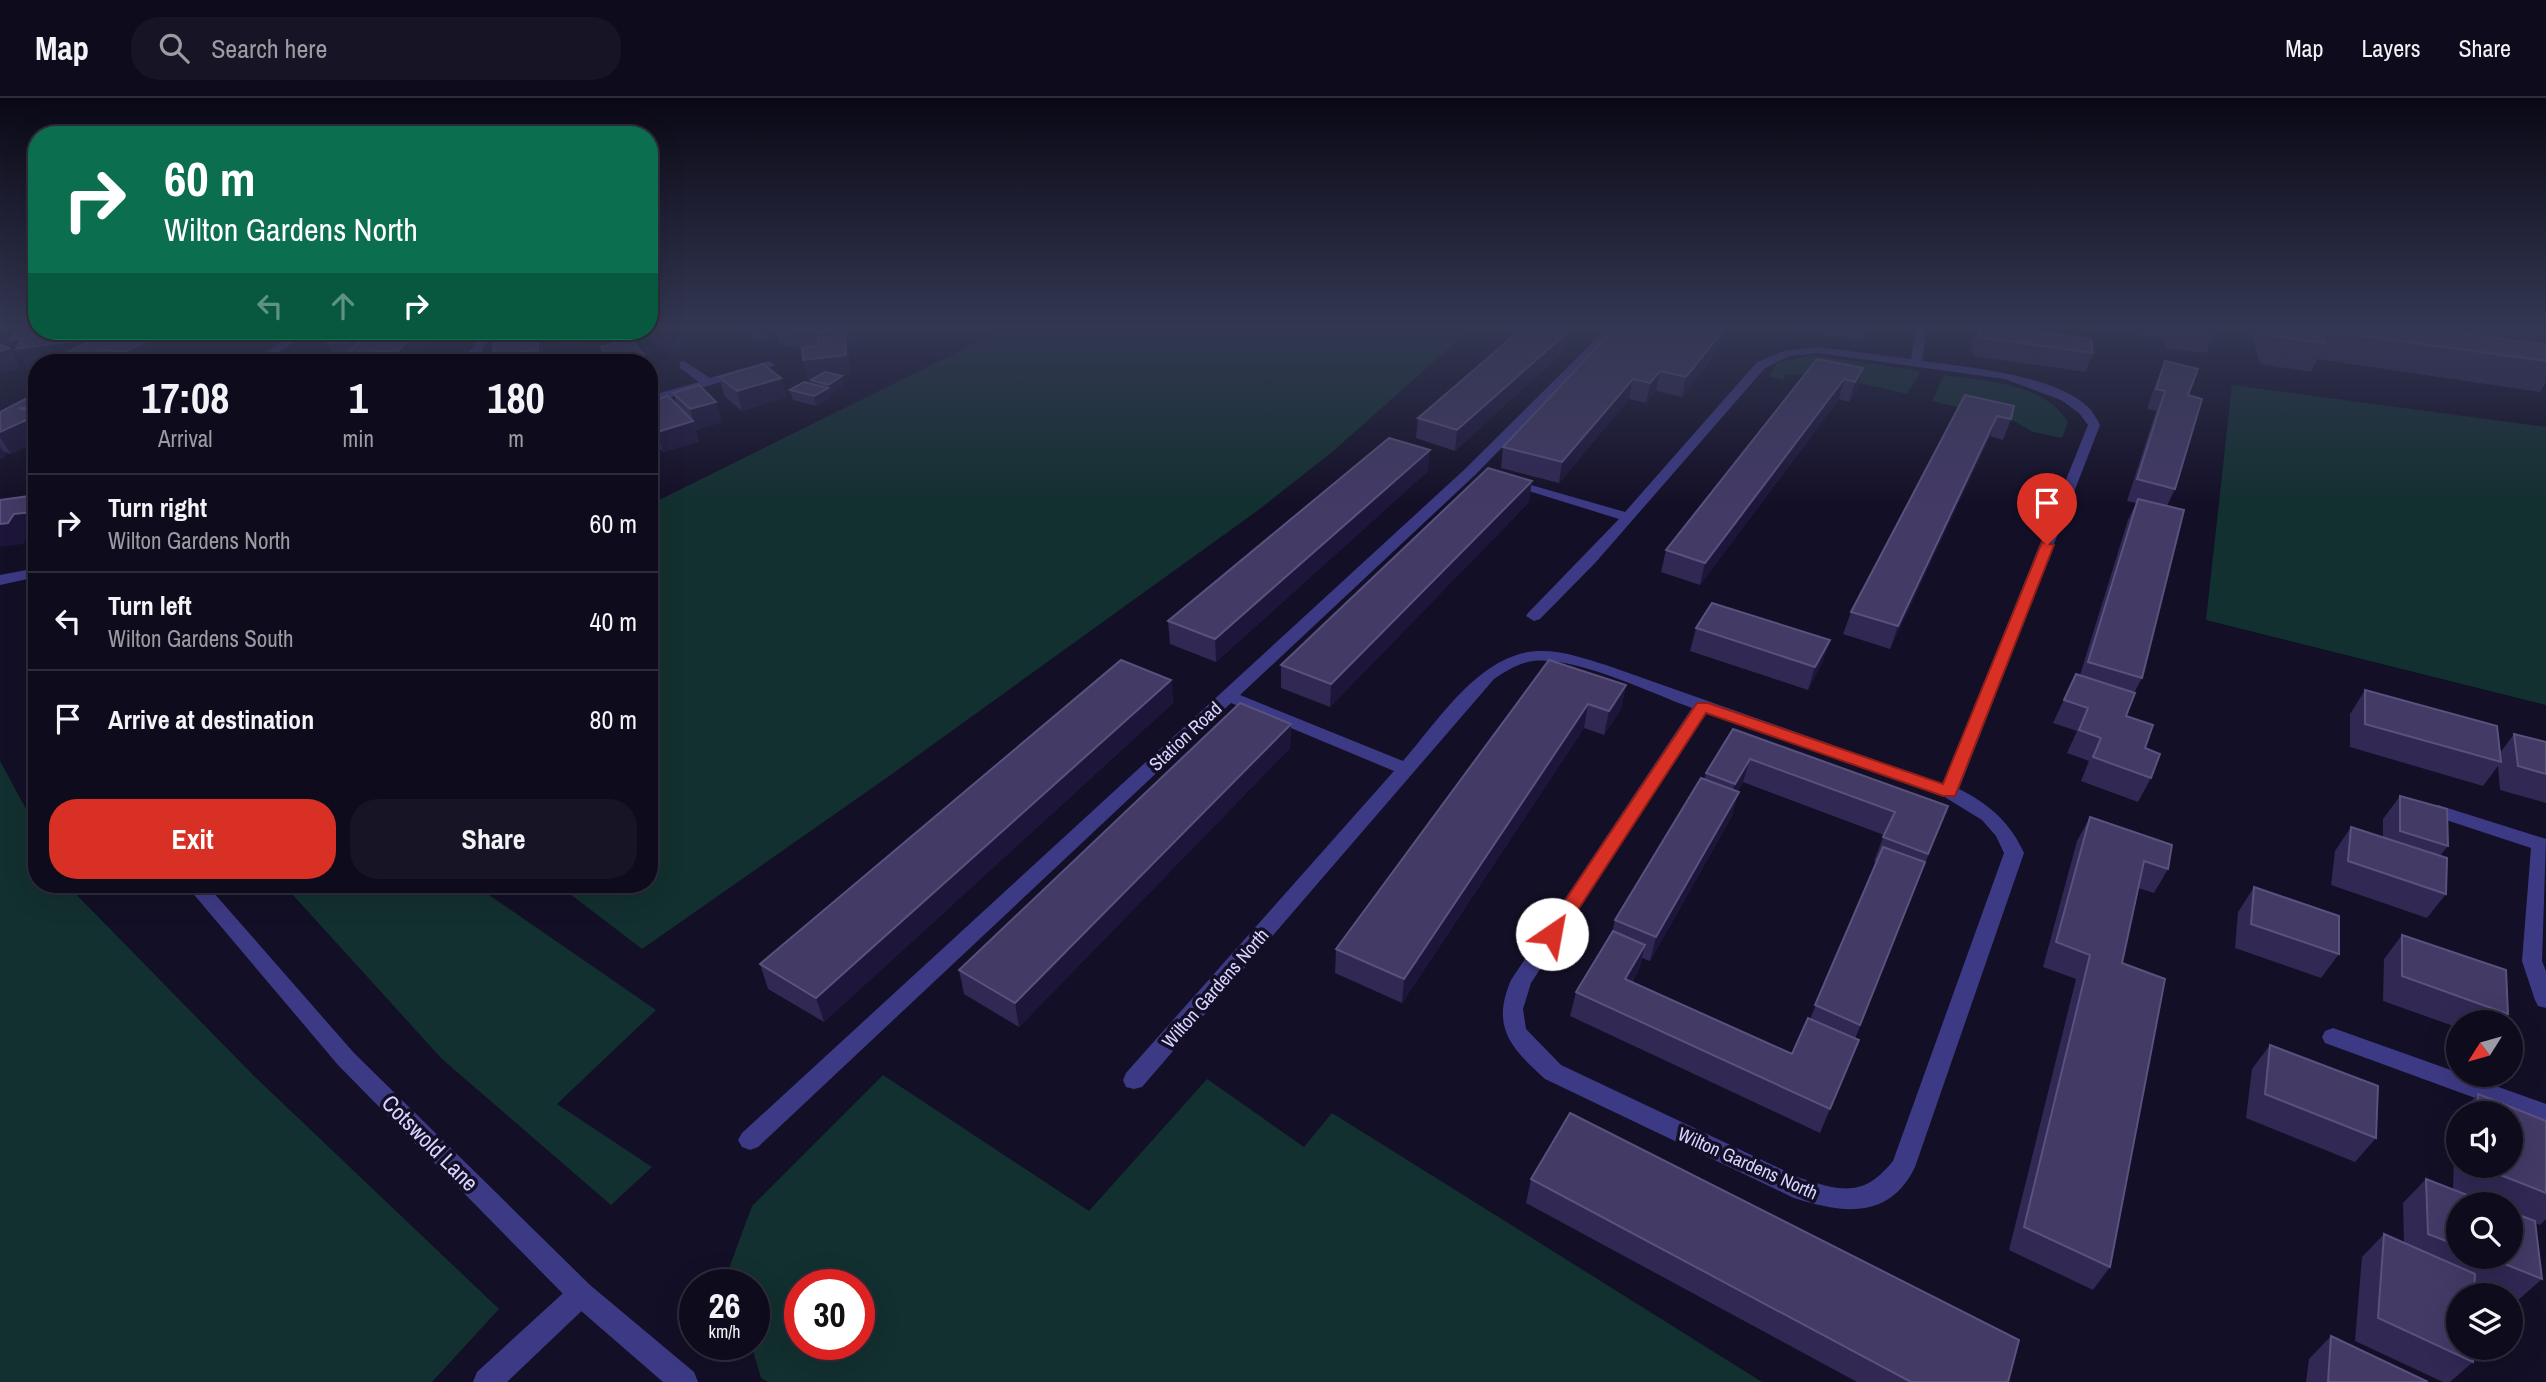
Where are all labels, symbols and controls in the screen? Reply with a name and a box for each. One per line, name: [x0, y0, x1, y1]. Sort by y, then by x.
search box: [131, 17, 621, 80]
text: Map: [35, 26, 89, 70]
icon: search: [155, 29, 193, 67]
text: Search here: [211, 31, 327, 66]
text: Map: [2285, 32, 2323, 64]
text: Layers: [2361, 32, 2420, 64]
text: Share: [2458, 32, 2511, 64]
text: 60 m: [164, 145, 256, 211]
icon: right: [49, 154, 140, 245]
text: Wilton Gardens North: [164, 208, 418, 251]
icon: left: [251, 287, 289, 325]
icon: ahead: [324, 287, 362, 325]
icon: right: [397, 287, 435, 325]
text: 17:08: [141, 370, 229, 426]
text: 1: [349, 370, 368, 426]
text: 180: [487, 370, 545, 426]
text: Arrival: [158, 423, 213, 454]
text: min: [343, 423, 374, 454]
text: m: [508, 423, 524, 454]
pin: [2017, 473, 2077, 545]
icon: arrive: [2028, 484, 2066, 522]
text: Turn right: [108, 490, 207, 525]
icon: right: [49, 504, 87, 542]
text: 60 m: [590, 506, 637, 541]
text: Wilton Gardens North: [108, 525, 290, 556]
text: Turn left: [108, 588, 192, 623]
icon: left: [49, 602, 87, 640]
text: 40 m: [590, 604, 637, 639]
text: Wilton Gardens South: [108, 623, 294, 654]
street label: Station Road: [1143, 695, 1227, 777]
icon: arrive: [49, 700, 87, 738]
text: Arrive at destination: [108, 702, 314, 737]
text: 80 m: [590, 702, 637, 737]
button: Exit: [49, 799, 336, 879]
button: Share: [350, 799, 637, 879]
position arrow: [1515, 897, 1589, 971]
street label: Wilton Gardens North: [1156, 923, 1274, 1053]
north arrow: [2446, 1010, 2524, 1087]
map controls: [2446, 1010, 2523, 1360]
street label: Cotswold Lane: [375, 1088, 485, 1198]
button: sound: [2446, 1101, 2523, 1178]
street label: Wilton Gardens North: [1674, 1120, 1822, 1206]
button: search: [2446, 1192, 2523, 1269]
speed limit sign: 30: [784, 1269, 875, 1360]
text: 26: [709, 1282, 740, 1329]
button: layers: [2446, 1283, 2523, 1360]
text: km/h: [709, 1319, 741, 1344]

